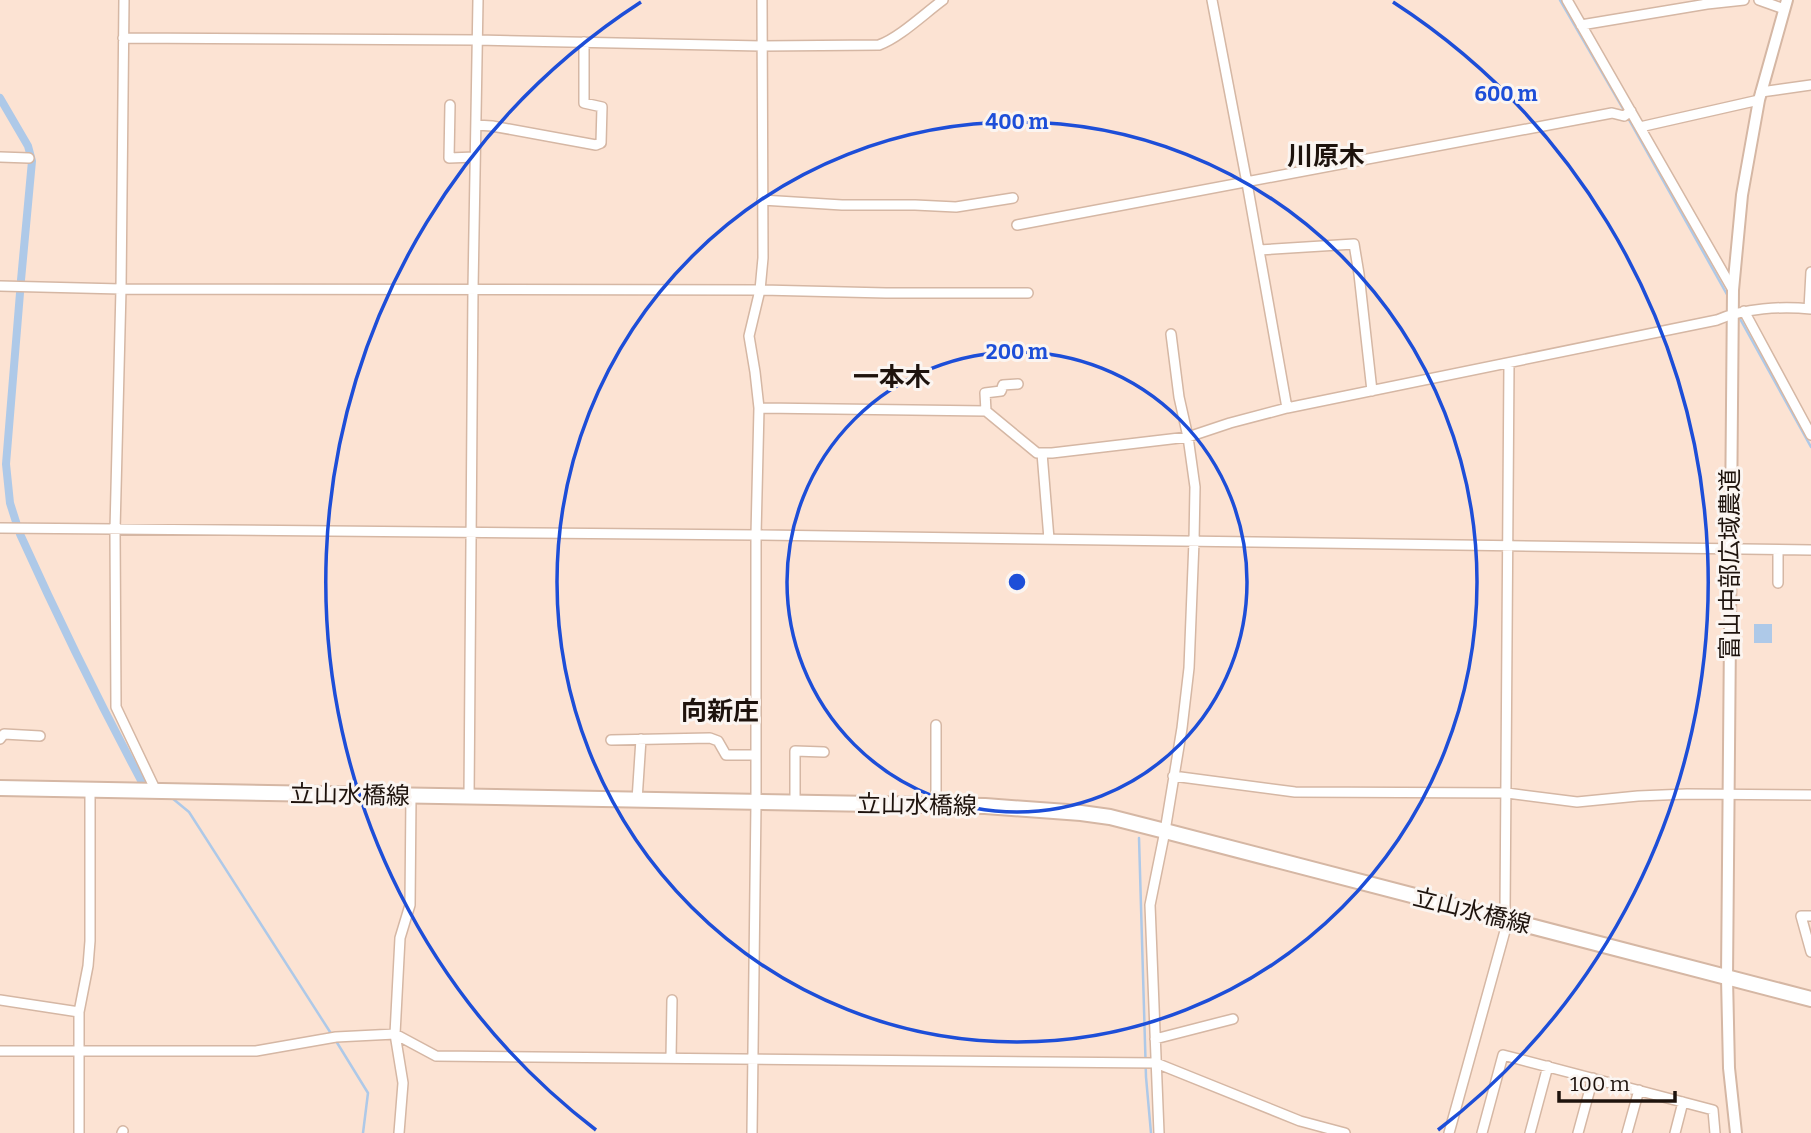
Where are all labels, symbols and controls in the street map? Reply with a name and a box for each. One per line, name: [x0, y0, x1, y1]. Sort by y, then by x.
text: 600 m: [1475, 81, 1537, 107]
text: 400 m: [985, 109, 1049, 135]
district label: 川原木: [1287, 141, 1365, 172]
text: 200 m: [986, 339, 1048, 365]
district label: 一本木: [853, 362, 931, 393]
street label: 富山中部広域農道: [1716, 468, 1744, 660]
centre of rings: [1005, 570, 1029, 594]
district label: 向新庄: [681, 696, 759, 727]
street label: 立山水橋線: [290, 780, 410, 810]
street label: 立山水橋線: [857, 790, 977, 820]
street label: 立山水橋線: [1410, 883, 1534, 939]
scale bar: [1559, 1060, 1674, 1104]
text: 100 m: [1570, 1071, 1630, 1097]

